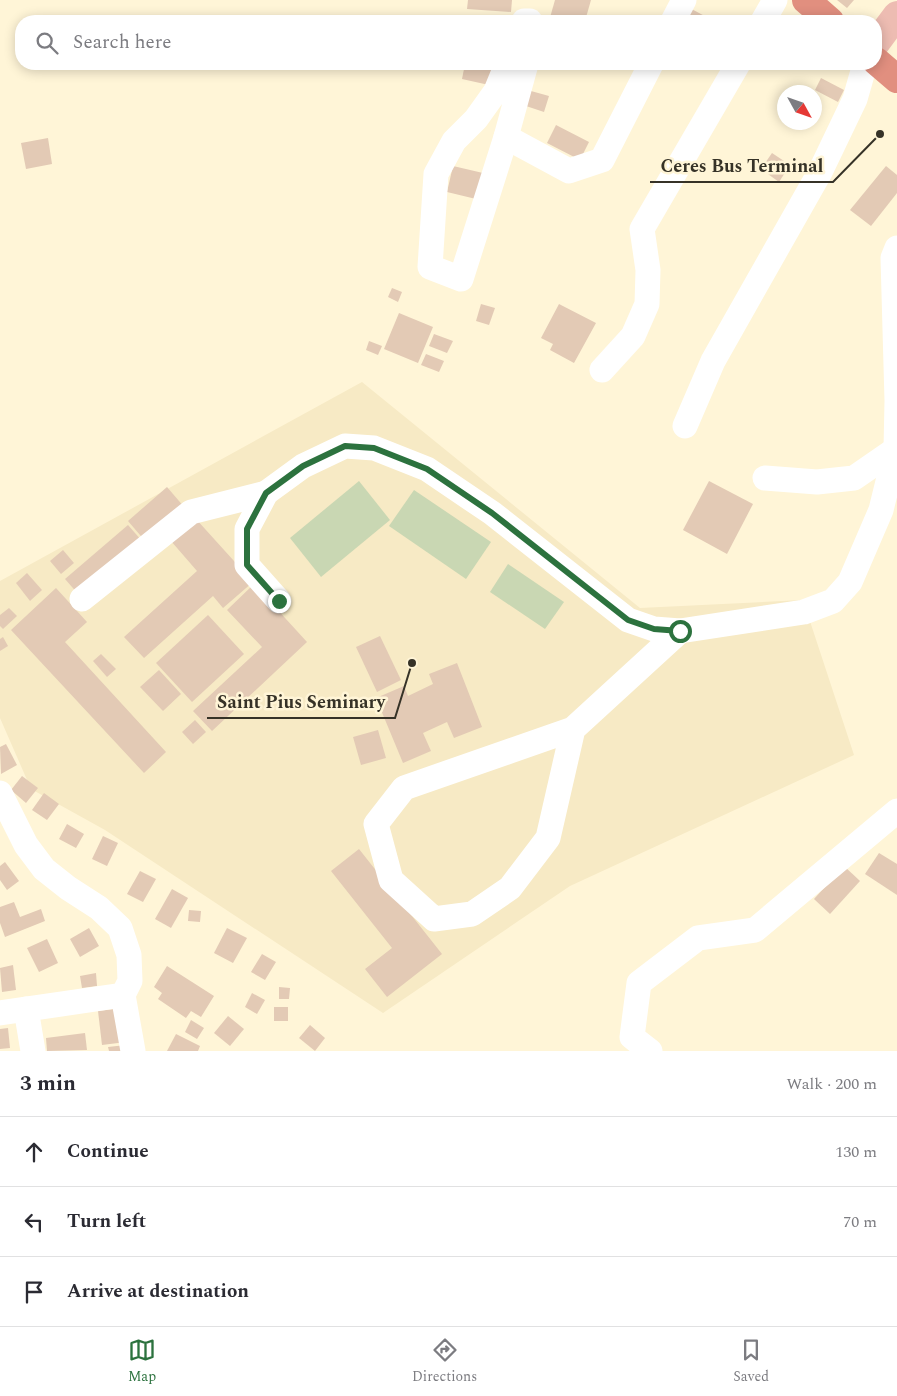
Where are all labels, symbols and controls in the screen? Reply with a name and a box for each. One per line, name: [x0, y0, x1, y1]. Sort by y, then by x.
search box: [15, 15, 882, 70]
text: Search here: [73, 28, 172, 57]
icon: search: [33, 29, 61, 57]
north arrow: [777, 85, 822, 130]
callout: Ceres Bus Terminal: [650, 149, 833, 182]
text: Ceres Bus Terminal: [661, 153, 824, 180]
route end: [268, 590, 291, 613]
route start: [669, 620, 692, 643]
callout: Saint Pius Seminary: [207, 685, 395, 718]
text: Saint Pius Seminary: [217, 689, 386, 716]
text: 3 min: [20, 1068, 76, 1100]
text: Walk · 200 m: [786, 1072, 877, 1096]
text: Continue: [67, 1137, 149, 1166]
icon: ahead: [20, 1138, 48, 1166]
text: 130 m: [835, 1140, 877, 1164]
text: Turn left: [67, 1207, 146, 1236]
icon: left: [20, 1208, 48, 1236]
text: 70 m: [843, 1210, 877, 1234]
text: Arrive at destination: [67, 1277, 249, 1306]
icon: arrive: [20, 1278, 48, 1306]
tab: Map: [128, 1336, 156, 1387]
tab: Directions: [412, 1336, 477, 1387]
tab: Saved: [733, 1336, 769, 1387]

